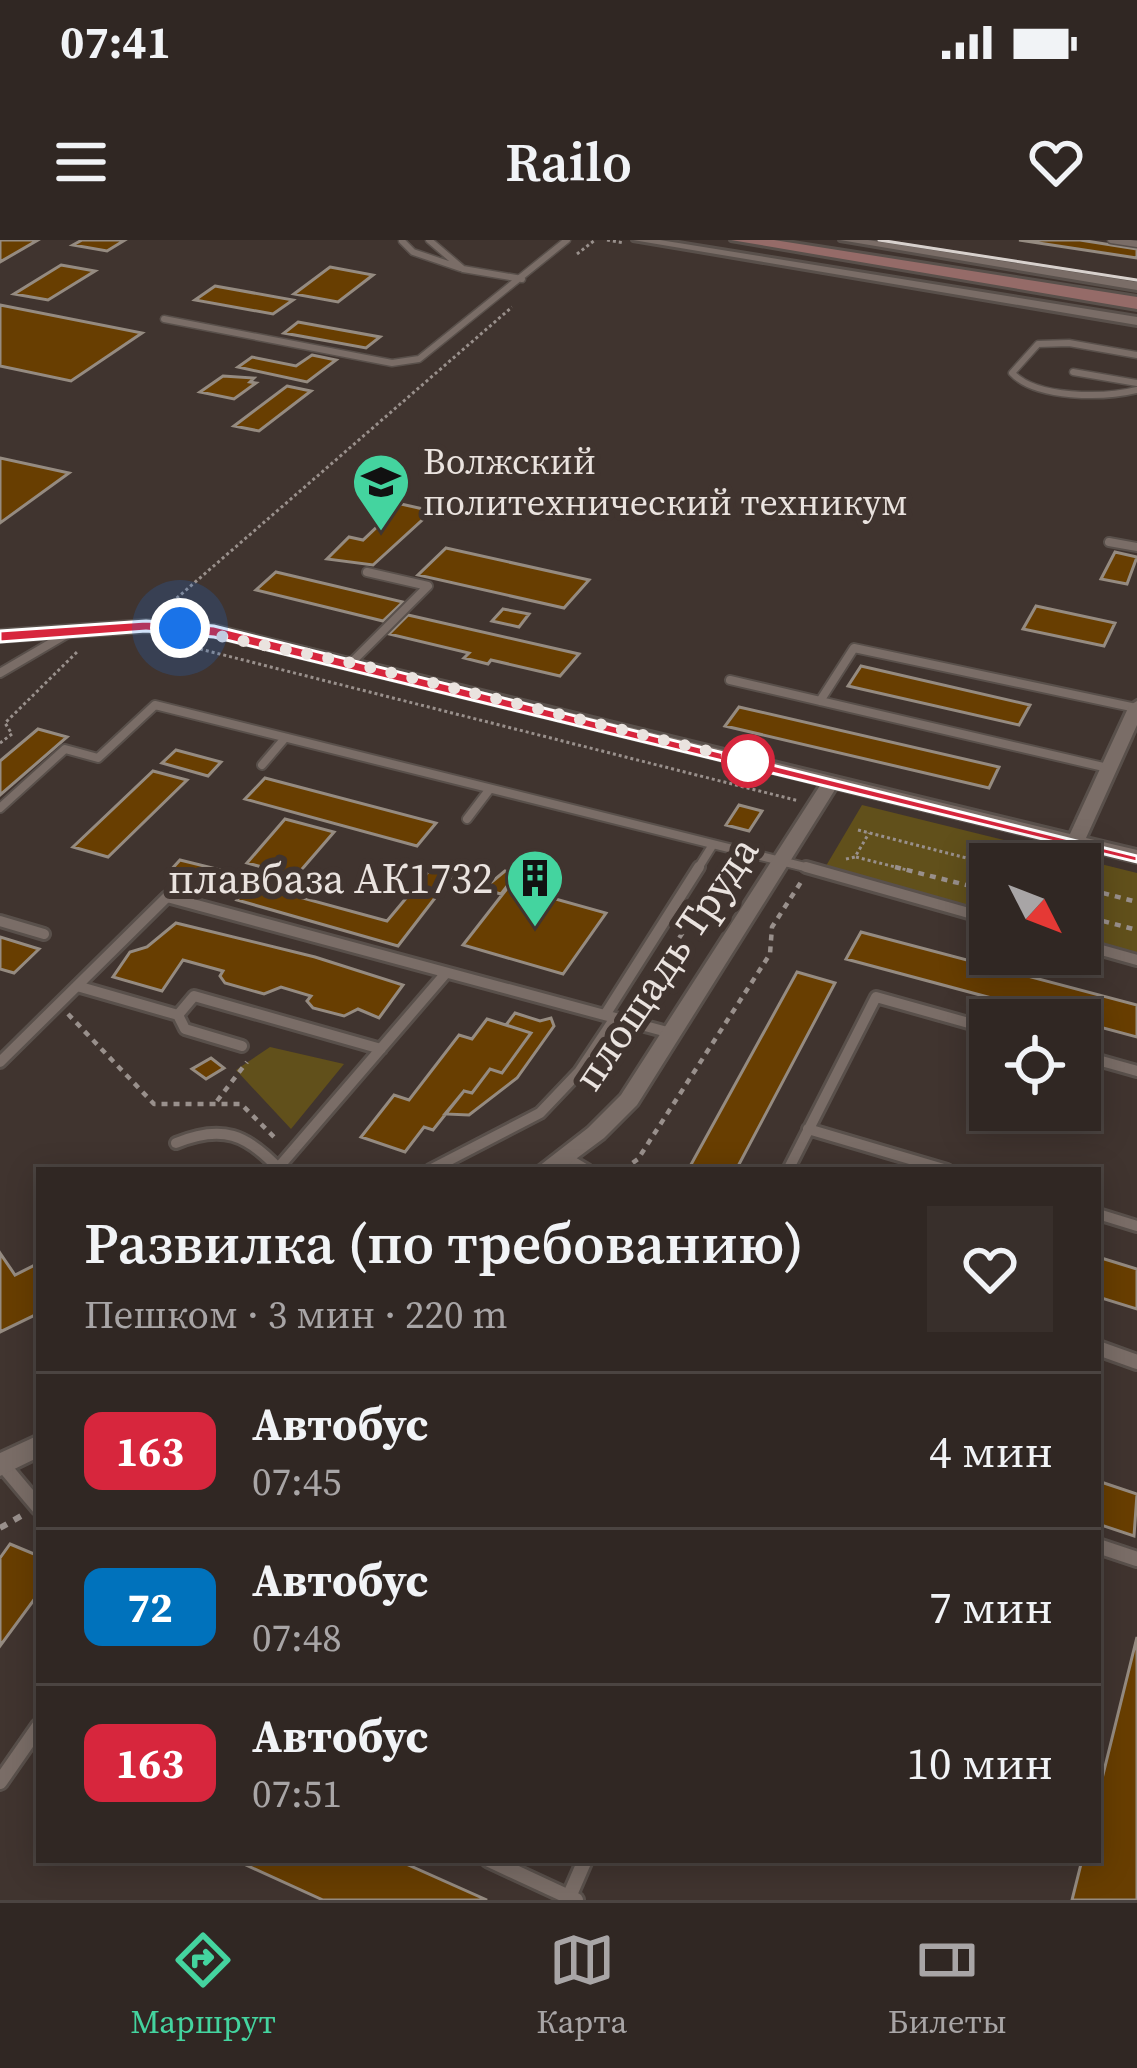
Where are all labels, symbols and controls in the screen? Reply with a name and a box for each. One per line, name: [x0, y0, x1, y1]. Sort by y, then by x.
text: 07:41: [60, 11, 171, 73]
text: Railo: [505, 125, 632, 199]
icon: menu: [48, 129, 114, 195]
icon: heart: [1023, 129, 1089, 195]
place label: Волжский политехнический техникум: [423, 437, 908, 527]
school or university icon: Волжский политехнический техникум: [350, 451, 412, 533]
your location: [150, 598, 210, 658]
unlabelled marker: [723, 736, 773, 786]
street label: площадь Труда: [558, 824, 772, 1102]
north arrow: [969, 843, 1101, 975]
map controls: [969, 843, 1101, 1131]
building icon: плавбаза АК1732: [504, 847, 566, 929]
place label: плавбаза АК1732: [168, 849, 493, 907]
button: locate: [969, 999, 1101, 1131]
text: Развилка (по требованию): [84, 1204, 804, 1282]
button: heart: [927, 1206, 1053, 1332]
text: Пешком · 3 мин · 220 m: [84, 1288, 508, 1341]
text: Автобус: [252, 1393, 429, 1455]
text: 4 мин: [929, 1420, 1053, 1482]
text: 163: [116, 1422, 184, 1480]
text: 07:45: [252, 1455, 342, 1508]
text: Автобус: [252, 1549, 429, 1611]
text: 7 мин: [929, 1576, 1053, 1638]
text: 72: [127, 1578, 173, 1636]
text: 07:48: [252, 1611, 342, 1664]
text: Автобус: [252, 1705, 429, 1767]
text: 10 мин: [907, 1732, 1053, 1794]
text: 163: [116, 1734, 184, 1792]
text: 07:51: [252, 1767, 342, 1820]
tab: Маршрут: [130, 1927, 276, 2044]
tab: Карта: [536, 1927, 627, 2044]
tab: Билеты: [888, 1927, 1007, 2044]

